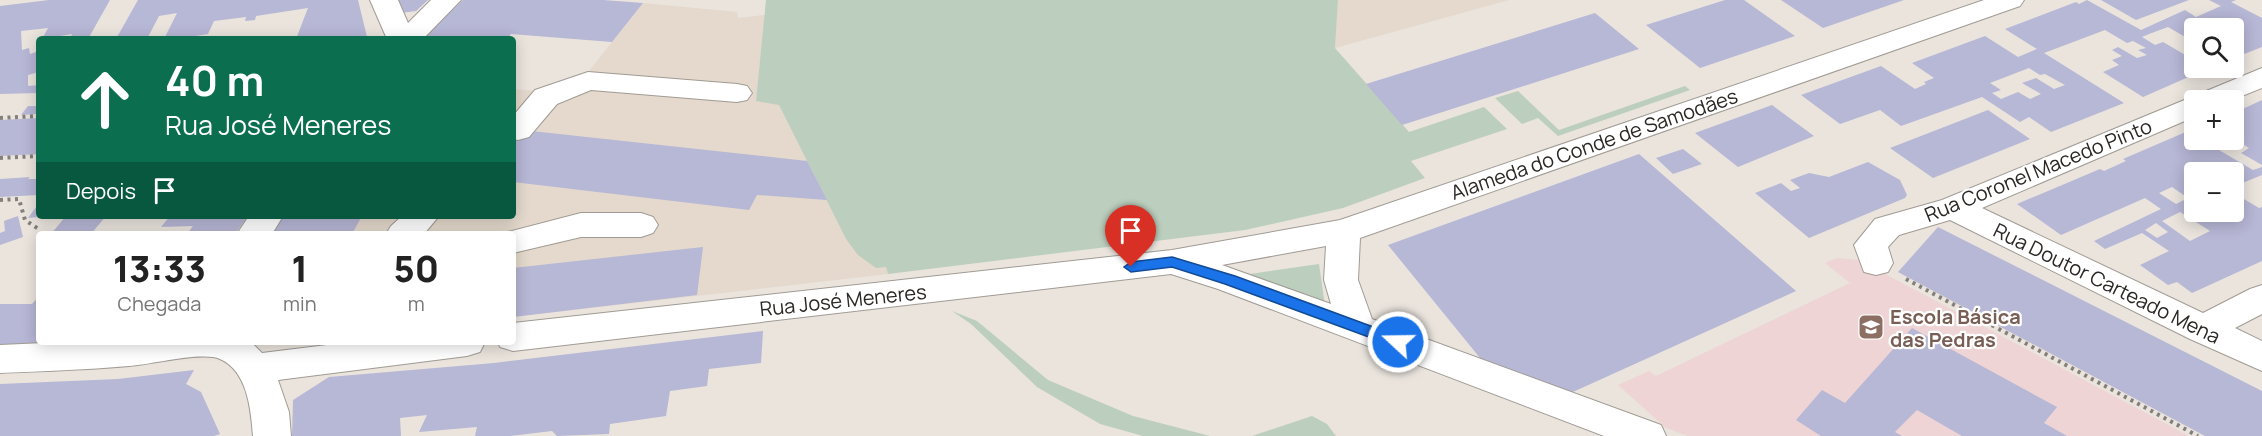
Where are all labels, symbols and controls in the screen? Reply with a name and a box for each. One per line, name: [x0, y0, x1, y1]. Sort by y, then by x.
map controls: [2184, 18, 2244, 222]
button: search: [2184, 18, 2244, 78]
text: 40 m: [165, 51, 264, 109]
icon: ahead: [66, 60, 144, 138]
street label: Alameda do Conde de Samodães: [1447, 82, 1741, 206]
button: +: [2184, 90, 2244, 150]
text: Rua José Meneres: [165, 106, 391, 143]
street label: Rua Coronel Macedo Pinto: [1920, 112, 2156, 228]
button: −: [2184, 162, 2244, 222]
icon: arrive: [148, 174, 181, 207]
text: Depois: [66, 176, 136, 206]
pin: [1105, 205, 1156, 267]
icon: arrive: [1114, 214, 1147, 247]
street label: Rua Doutor Carteado Mena: [1989, 216, 2225, 350]
text: 13:33: [113, 244, 206, 293]
text: 1: [292, 244, 308, 293]
text: 50: [394, 244, 439, 293]
street label: Rua José Meneres: [758, 278, 928, 322]
text: Chegada: [118, 290, 201, 317]
text: min: [283, 290, 317, 317]
text: m: [408, 290, 425, 317]
place label: Escola Básica das Pedras: [1890, 303, 2021, 353]
position arrow: [1366, 310, 1430, 374]
school or university icon: Escola Básica das Pedras: [1856, 312, 1886, 342]

